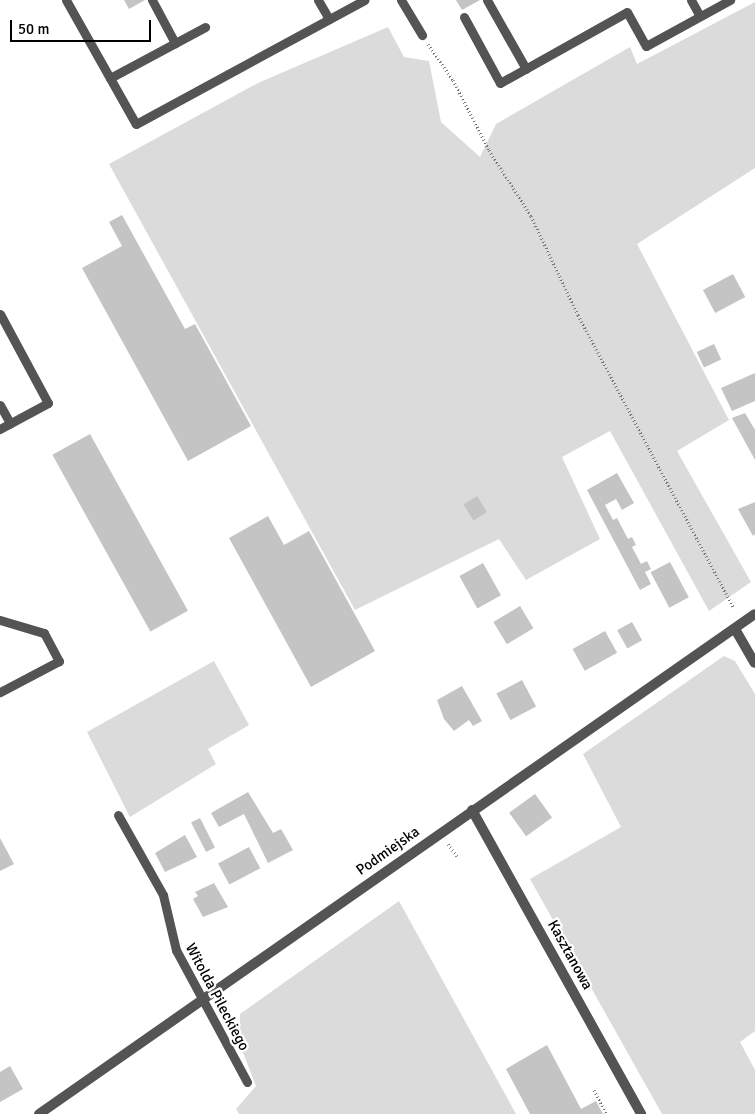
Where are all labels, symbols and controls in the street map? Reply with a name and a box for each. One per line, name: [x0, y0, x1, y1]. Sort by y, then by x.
scale bar: [12, 10, 154, 42]
text: 50 m: [18, 20, 49, 38]
street label: Podmiejska: [353, 823, 423, 879]
street label: Kasztanowa: [544, 917, 596, 993]
street label: Witolda Pileckiego: [181, 940, 253, 1054]

